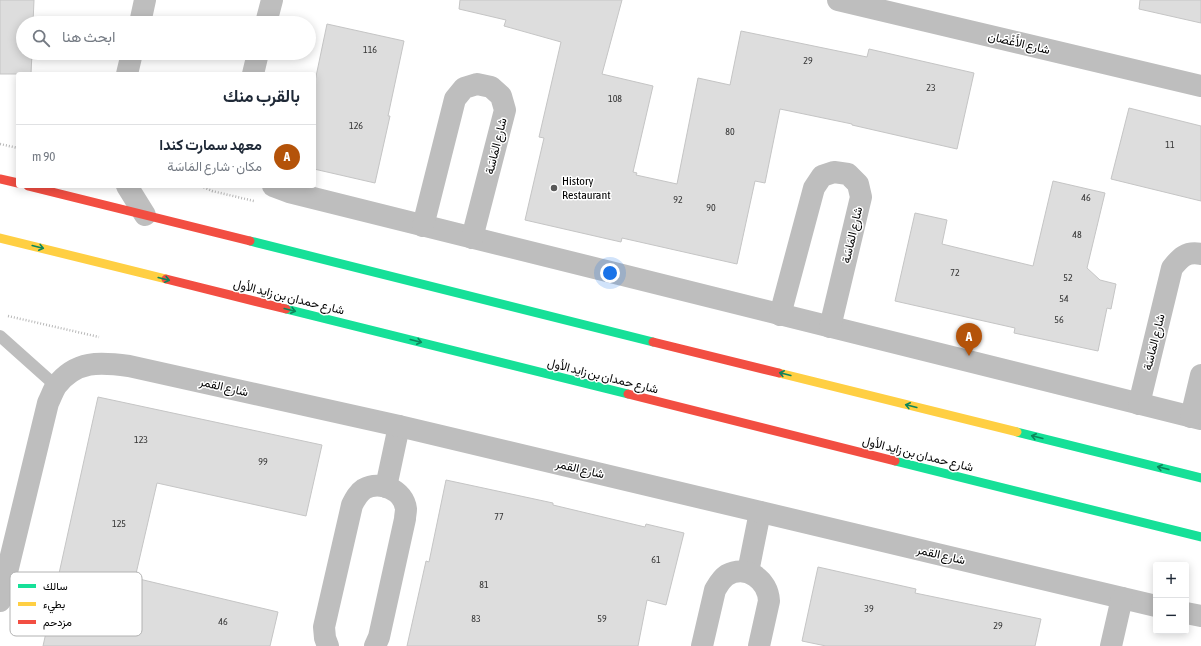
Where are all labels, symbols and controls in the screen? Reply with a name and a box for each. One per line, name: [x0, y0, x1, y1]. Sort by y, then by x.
search box: [16, 16, 316, 60]
icon: search: [30, 27, 52, 49]
street label: شارع الأَغْصَان: [986, 27, 1052, 59]
text: ابحث هنا: [62, 28, 116, 45]
house number: 116: [363, 44, 377, 55]
house number: 29: [803, 55, 813, 66]
house number: 23: [926, 82, 936, 93]
text: بالقرب منك: [223, 86, 300, 106]
house number: 108: [608, 93, 622, 104]
street label: شارع المَاسَة: [482, 116, 512, 176]
house number: 126: [349, 120, 363, 131]
house number: 80: [725, 126, 735, 137]
text: معهد سمارت كندا: [159, 136, 262, 153]
house number: 11: [1165, 139, 1175, 150]
text: 90 m: [32, 149, 55, 164]
text: A: [284, 149, 290, 164]
text: مكان · شارع المَاسَة: [167, 159, 262, 174]
place label: History Restaurant: [562, 174, 611, 202]
marker: History Restaurant: [549, 183, 559, 193]
house number: 46: [1081, 192, 1091, 203]
house number: 92: [673, 194, 683, 205]
house number: 90: [706, 202, 716, 213]
street label: شارع المَاسَة: [839, 205, 867, 265]
house number: 48: [1072, 229, 1082, 240]
one-way arrow: [31, 244, 44, 252]
your location: [600, 263, 620, 283]
house number: 72: [950, 267, 960, 278]
house number: 52: [1063, 272, 1073, 283]
one-way arrow: [157, 275, 170, 283]
street label: شارع حمدان بن زايد الأول: [232, 276, 346, 320]
house number: 54: [1059, 293, 1069, 304]
one-way arrow: [283, 307, 296, 314]
street label: شارع المَاسَة: [1140, 312, 1170, 372]
house number: 56: [1054, 314, 1064, 325]
pin: A: [956, 323, 982, 356]
one-way arrow: [410, 338, 423, 346]
street label: شارع حمدان بن زايد الأول: [546, 355, 660, 399]
one-way arrow: [778, 370, 791, 378]
street label: شارع القمر: [197, 374, 250, 401]
one-way arrow: [905, 401, 918, 409]
street label: شارع حمدان بن زايد الأول: [861, 433, 975, 477]
one-way arrow: [1031, 433, 1044, 440]
house number: 123: [134, 434, 148, 445]
house number: 99: [258, 456, 268, 467]
street label: شارع القمر: [553, 456, 606, 483]
one-way arrow: [1157, 464, 1170, 471]
house number: 77: [494, 511, 504, 522]
house number: 125: [112, 518, 126, 529]
street label: شارع القمر: [914, 542, 967, 569]
house number: 61: [651, 554, 661, 565]
map controls: [1153, 562, 1189, 634]
button: +: [1153, 562, 1189, 598]
legend: [10, 572, 142, 636]
house number: 81: [479, 579, 489, 590]
text: سالك: [43, 580, 68, 592]
text: بطيء: [43, 598, 65, 614]
button: −: [1153, 598, 1189, 634]
house number: 39: [864, 603, 874, 614]
house number: 83: [471, 613, 481, 624]
house number: 59: [597, 613, 607, 624]
text: مزدحم: [43, 616, 72, 630]
house number: 46: [218, 616, 228, 627]
house number: 29: [993, 620, 1003, 631]

